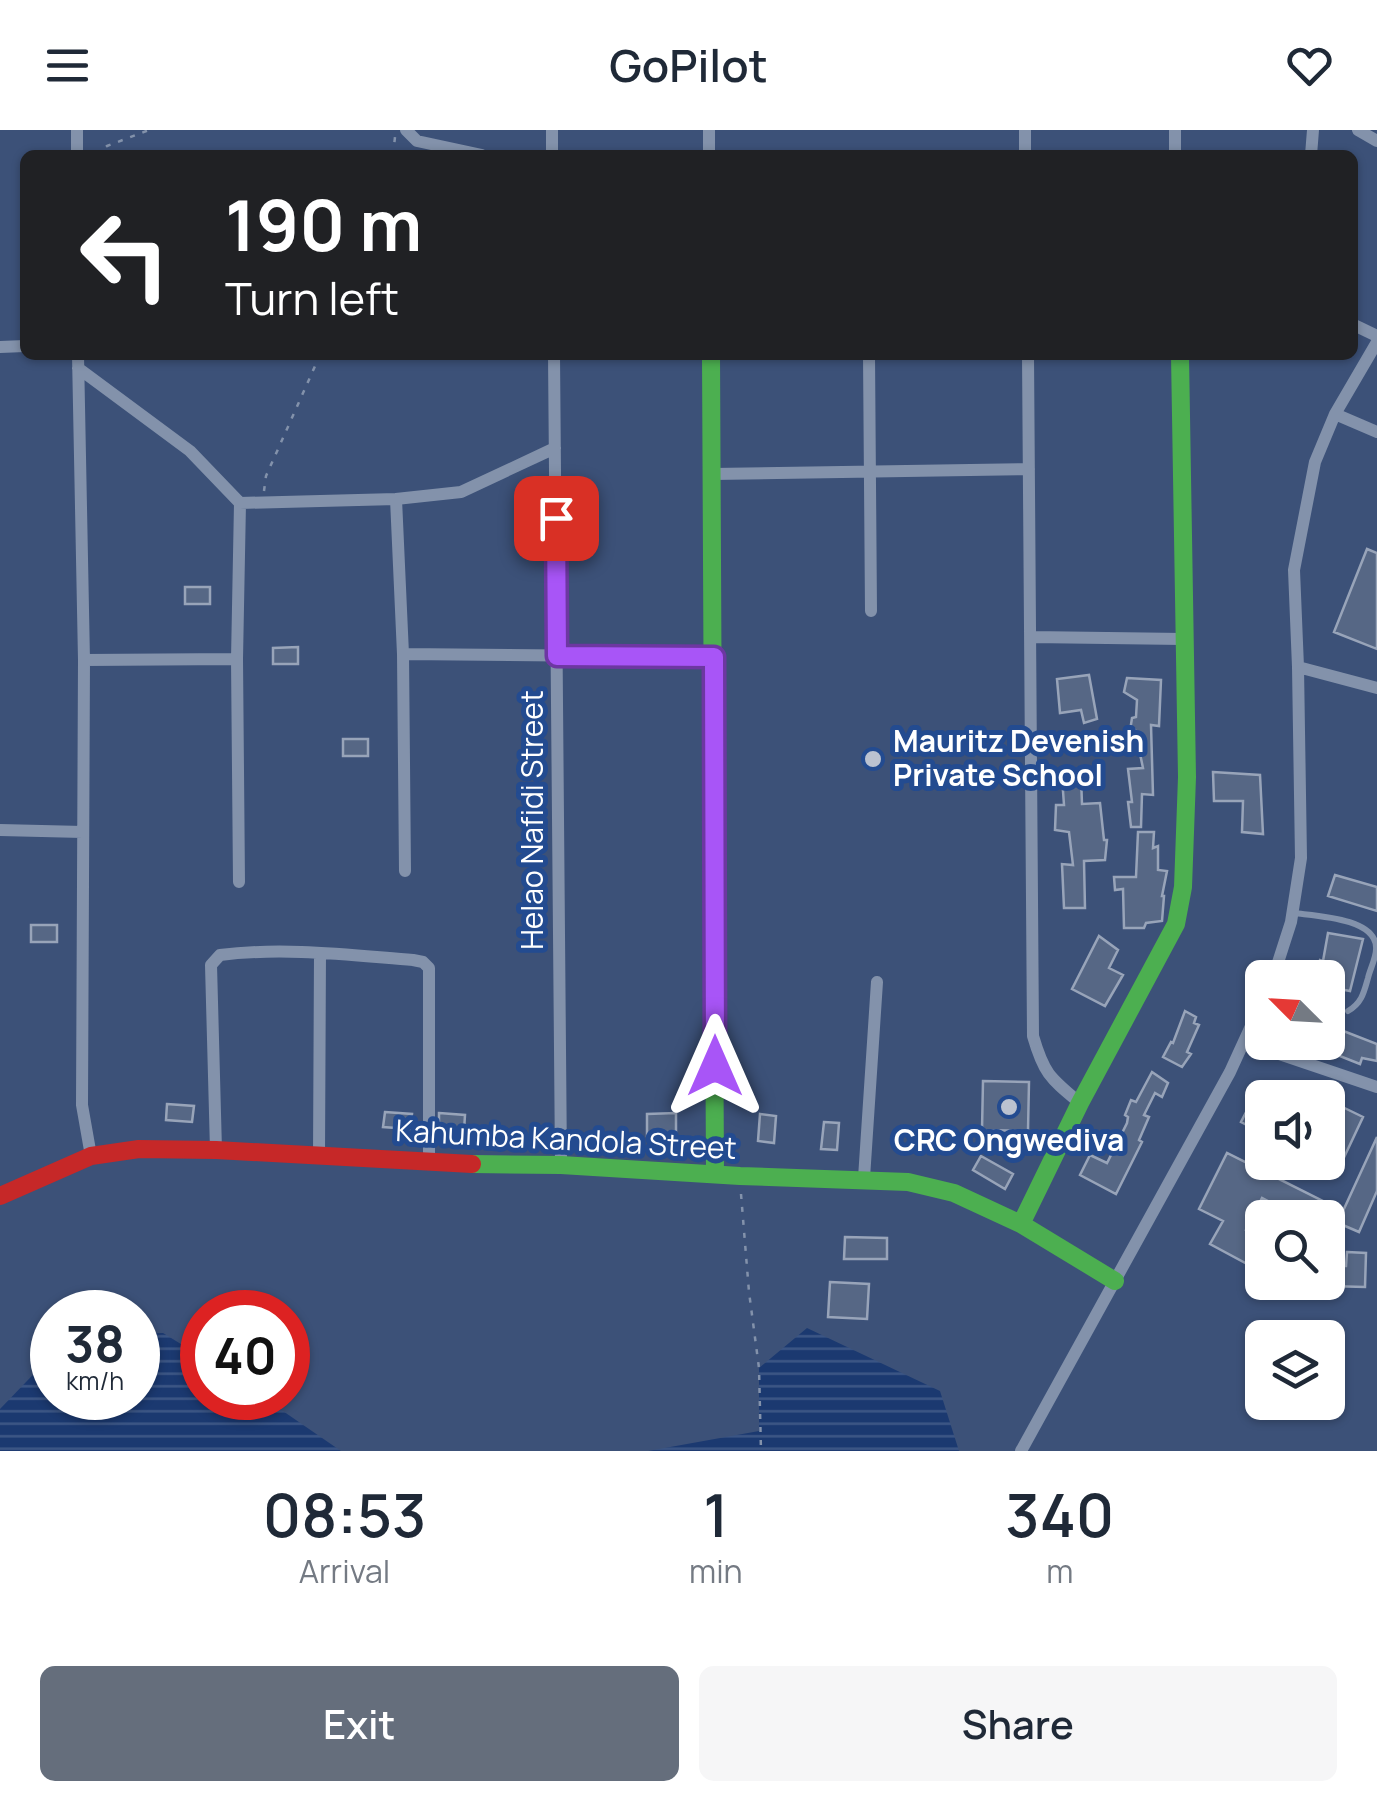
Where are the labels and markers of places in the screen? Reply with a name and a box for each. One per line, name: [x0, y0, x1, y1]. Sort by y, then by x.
pin: [514, 476, 599, 561]
place label: Mauritz Devenish Private School: [893, 720, 1144, 795]
marker: Mauritz Devenish Private School: [862, 748, 884, 770]
marker: CRC Ongwediva: [998, 1096, 1020, 1118]
place label: CRC Ongwediva: [894, 1119, 1124, 1160]

